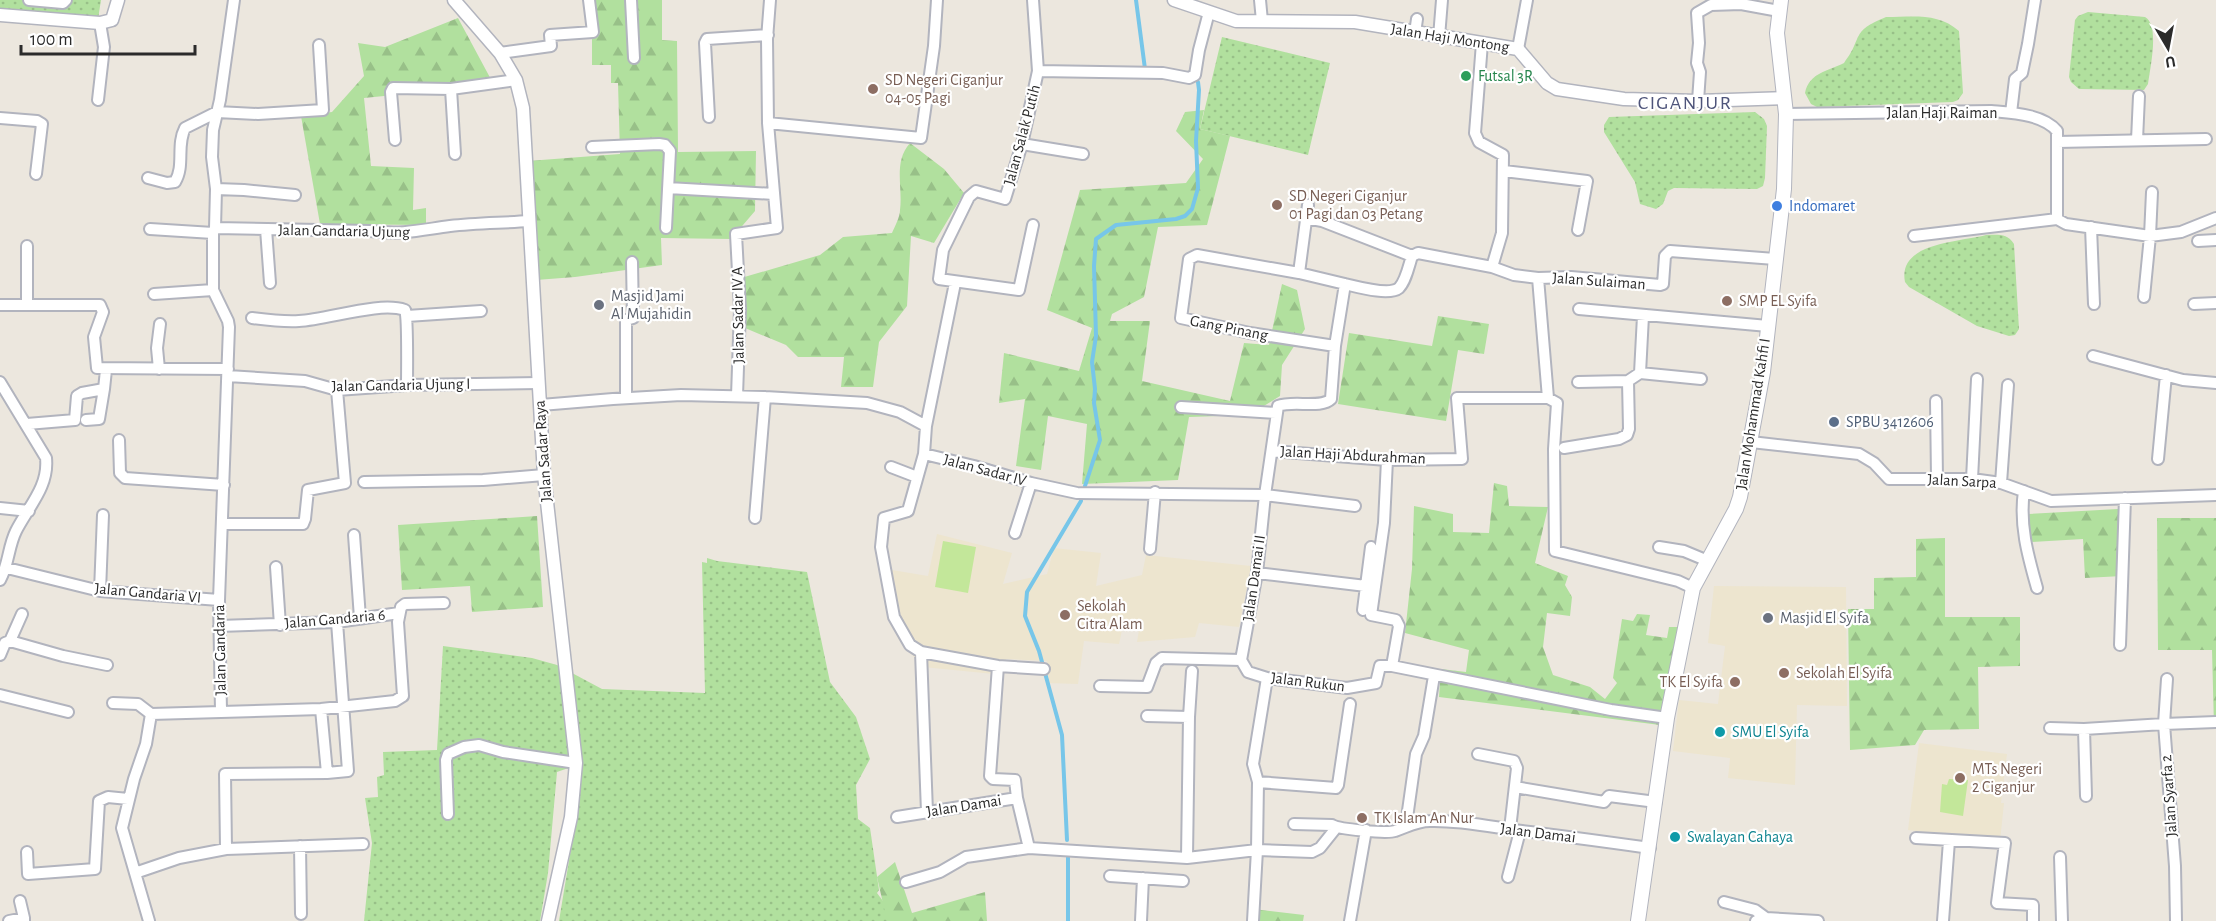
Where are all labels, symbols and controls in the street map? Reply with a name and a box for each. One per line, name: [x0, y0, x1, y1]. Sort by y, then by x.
scale bar: [21, 18, 195, 56]
north arrow: [2138, 18, 2198, 78]
street label: Jalan Haji Montong: [1389, 21, 1511, 56]
text: 100 m: [30, 31, 73, 49]
text: U: [2164, 53, 2177, 71]
place label: Futsal 3R: [1478, 68, 1533, 84]
marker: Futsal 3R: [1459, 69, 1473, 83]
place label: SD Negeri Ciganjur 04-05 Pagi: [885, 72, 1004, 106]
marker: SD Negeri Ciganjur 04-05 Pagi: [866, 82, 880, 96]
street label: Jalan Salak Putih: [1001, 83, 1043, 187]
district label: CIGANJUR: [1638, 93, 1732, 113]
street label: Jalan Haji Raiman: [1887, 105, 1998, 122]
place label: SD Negeri Ciganjur 01 Pagi dan 03 Petang: [1289, 188, 1423, 222]
marker: SD Negeri Ciganjur 01 Pagi dan 03 Petang: [1270, 198, 1284, 212]
place label: Indomaret: [1789, 198, 1855, 214]
marker: Indomaret: [1770, 199, 1784, 213]
street label: Jalan Gandaria Ujung: [278, 222, 410, 241]
street label: Jalan Sadar IV A: [729, 266, 747, 364]
street label: Jalan Sulaiman: [1552, 270, 1646, 292]
place label: Masjid Jami Al Mujahidin: [611, 288, 692, 323]
place label: SMP EL Syifa: [1739, 293, 1817, 310]
marker: SMP EL Syifa: [1720, 294, 1734, 308]
marker: Masjid Jami Al Mujahidin: [592, 298, 606, 312]
street label: Gang Pinang: [1189, 313, 1270, 343]
street label: Jalan Mohammad Kahfi I: [1733, 337, 1773, 491]
street label: Jalan Gandaria Ujung I: [331, 376, 471, 395]
street label: Jalan Sadar Raya: [531, 400, 556, 502]
place label: SPBU 3412606: [1846, 414, 1934, 430]
marker: SPBU 3412606: [1827, 415, 1841, 429]
street label: Jalan Haji Abdurahman: [1280, 443, 1426, 468]
street label: Jalan Sadar IV: [942, 451, 1028, 489]
street label: Jalan Sarpa: [1927, 471, 1997, 491]
street label: Jalan Damai II: [1240, 534, 1268, 622]
street label: Jalan Gandaria VI: [94, 580, 202, 606]
place label: Sekolah Citra Alam: [1077, 598, 1143, 632]
street label: Jalan Gandaria: [211, 604, 229, 696]
street label: Jalan Gandaria 6: [284, 607, 386, 631]
marker: Sekolah Citra Alam: [1058, 608, 1072, 622]
place label: Masjid El Syifa: [1780, 610, 1869, 627]
marker: Masjid El Syifa: [1761, 611, 1775, 625]
place label: Sekolah El Syifa: [1796, 665, 1892, 682]
marker: Sekolah El Syifa: [1777, 666, 1791, 680]
street label: Jalan Rukun: [1270, 670, 1346, 694]
place label: TK El Syifa: [1659, 674, 1723, 691]
marker: TK El Syifa: [1728, 675, 1742, 689]
place label: SMU El Syifa: [1732, 724, 1809, 741]
marker: SMU El Syifa: [1713, 725, 1727, 739]
street label: Jalan Syarfa 2: [2158, 754, 2181, 838]
place label: MTs Negeri 2 Ciganjur: [1972, 761, 2042, 796]
marker: MTs Negeri 2 Ciganjur: [1953, 771, 1967, 785]
street label: Jalan Damai: [925, 792, 1003, 820]
place label: TK Islam An Nur: [1374, 810, 1474, 826]
marker: TK Islam An Nur: [1355, 811, 1369, 825]
street label: Jalan Damai: [1499, 820, 1577, 846]
place label: Swalayan Cahaya: [1687, 829, 1793, 846]
marker: Swalayan Cahaya: [1668, 830, 1682, 844]

